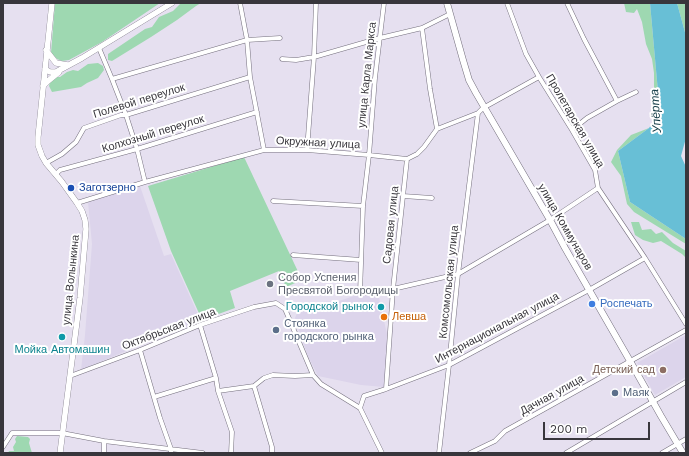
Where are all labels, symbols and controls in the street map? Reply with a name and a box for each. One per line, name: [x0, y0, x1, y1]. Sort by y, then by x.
street label: улица Карла Маркса: [355, 21, 379, 129]
street label: Пролетарская улица: [543, 72, 607, 170]
street label: Полевой переулок: [92, 81, 186, 121]
water label: Упёрта: [647, 89, 665, 133]
street label: Колхозный переулок: [100, 112, 206, 156]
street label: Окружная улица: [275, 134, 361, 152]
place label: Заготзерно: [79, 181, 136, 195]
street label: улица Коммунаров: [535, 181, 595, 273]
marker: Заготзерно: [66, 183, 76, 193]
street label: Садовая улица: [380, 185, 402, 265]
street label: Комсомольская улица: [436, 225, 462, 339]
street label: улица Волынкина: [60, 234, 82, 326]
place label: Собор Успения Пресвятой Богородицы: [278, 271, 398, 297]
marker: Собор Успения Пресвятой Богородицы: [265, 279, 275, 289]
street label: Интернациональная улица: [433, 290, 561, 366]
place label: Роспечать: [600, 297, 653, 311]
marker: Роспечать: [587, 299, 597, 309]
place label: Городской рынок: [286, 300, 373, 314]
marker: Городской рынок: [376, 302, 386, 312]
street label: Октябрьская улица: [120, 305, 218, 353]
place label: Левша: [392, 310, 426, 324]
marker: Левша: [379, 312, 389, 322]
place label: Cтоянка городского рынка: [284, 317, 374, 343]
marker: Cтоянка городского рынка: [271, 325, 281, 335]
marker: Мойка Автомашин: [57, 332, 67, 342]
place label: Мойка Автомашин: [14, 343, 110, 357]
place label: Детский сад: [592, 363, 655, 377]
marker: Детский сад: [658, 365, 668, 375]
street label: Дачная улица: [518, 372, 586, 418]
place label: Маяк: [623, 386, 649, 400]
marker: Маяк: [610, 388, 620, 398]
scale bar: [545, 414, 652, 440]
text: 200 m: [550, 422, 587, 436]

